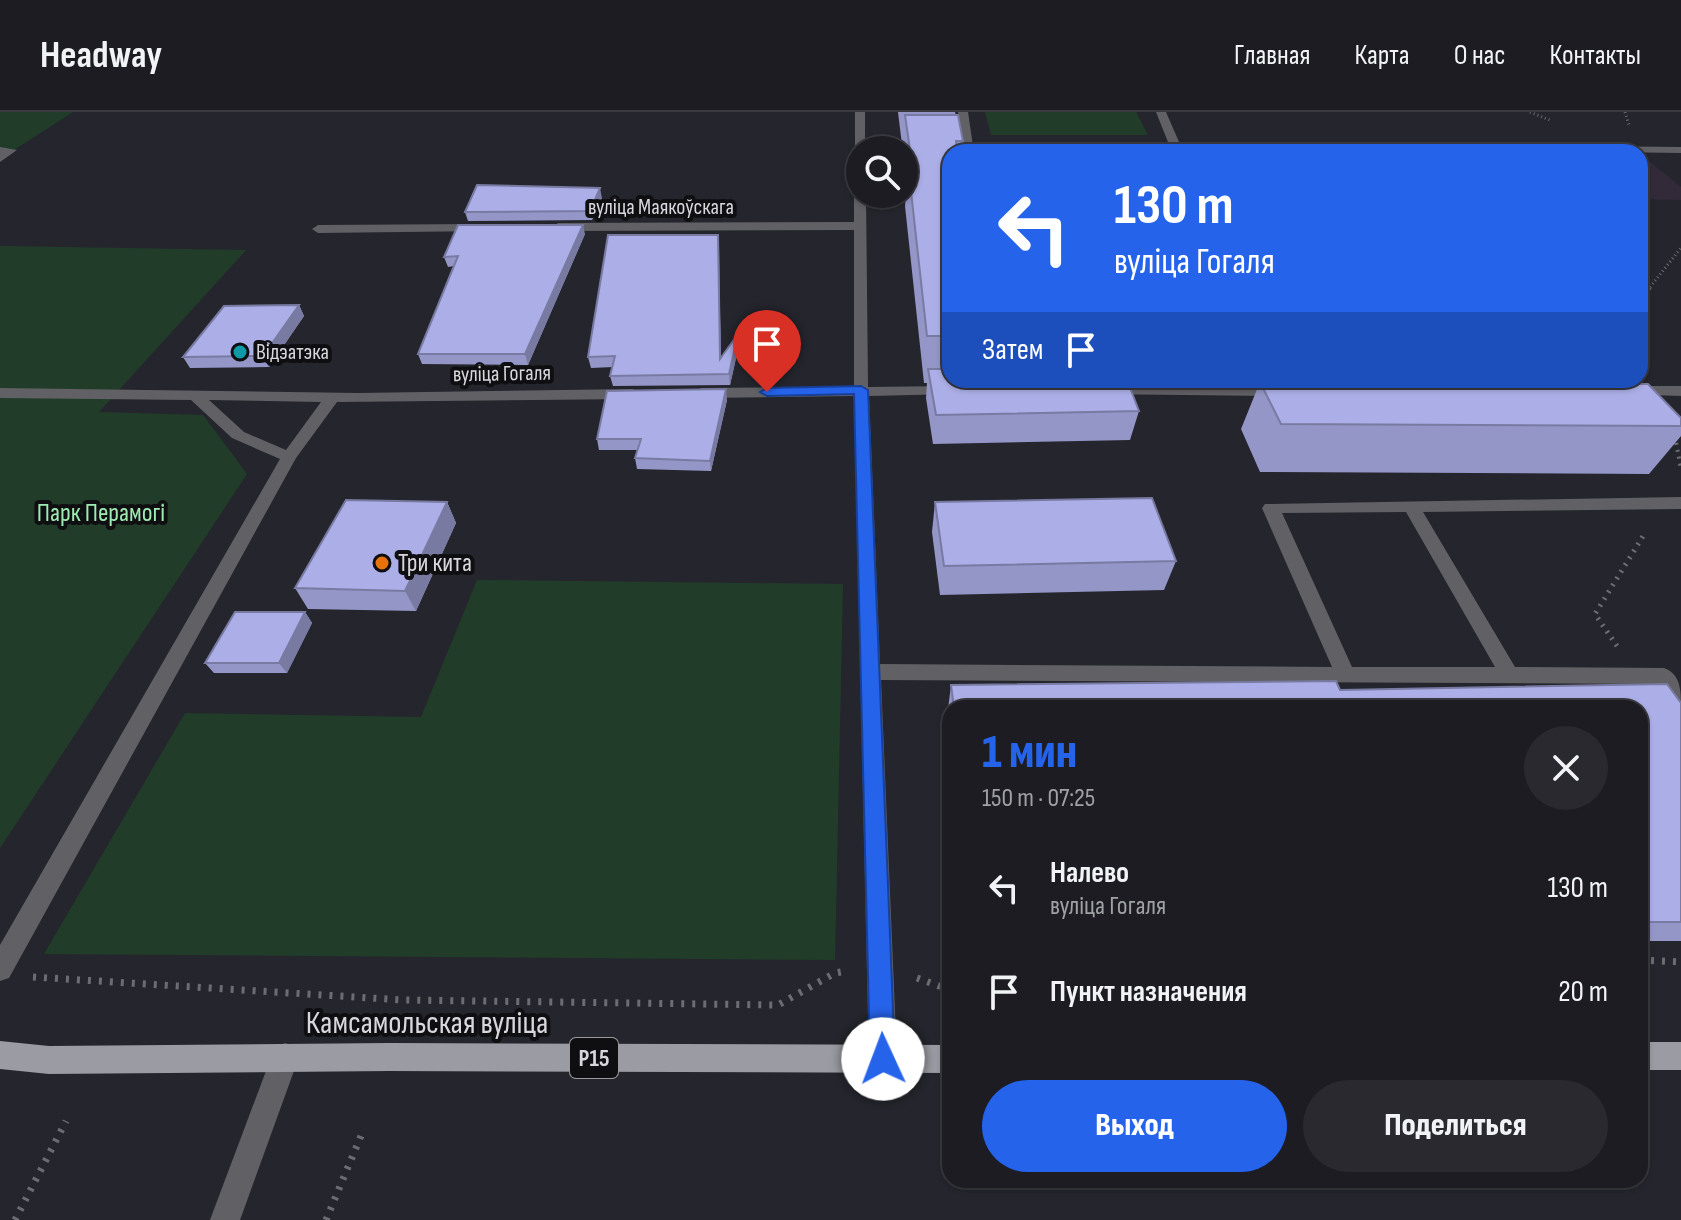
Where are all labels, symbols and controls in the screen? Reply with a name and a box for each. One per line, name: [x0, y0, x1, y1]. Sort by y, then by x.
text: Headway: [40, 33, 162, 78]
text: Главная: [1234, 39, 1310, 72]
text: Карта: [1354, 39, 1410, 72]
text: О нас: [1454, 39, 1506, 72]
text: Контакты: [1550, 39, 1641, 72]
map controls: [846, 136, 918, 208]
button: search: [846, 136, 918, 208]
text: 130 m: [1114, 173, 1234, 240]
icon: left: [982, 176, 1086, 280]
street label: вуліца Маякоўскага: [588, 194, 734, 221]
text: вуліца Гогаля: [1114, 241, 1275, 284]
pin: [733, 310, 801, 392]
icon: arrive: [745, 322, 789, 366]
icon: arrive: [1059, 328, 1103, 372]
text: Затем: [982, 332, 1043, 368]
place label: Відэатэка: [256, 339, 329, 366]
marker: Відэатэка: [231, 343, 249, 361]
street label: вуліца Гогаля: [453, 360, 551, 388]
park label: Парк Перамогі: [37, 498, 165, 529]
place label: Три кита: [398, 548, 472, 579]
marker: Три кита: [373, 554, 391, 572]
text: 1 мин: [982, 724, 1077, 781]
button: close: [1524, 726, 1608, 810]
text: 150 m · 07:25: [982, 783, 1095, 814]
text: Налево: [1050, 855, 1129, 891]
icon: left: [982, 866, 1026, 910]
text: 130 m: [1548, 870, 1608, 906]
text: вуліца Гогаля: [1050, 891, 1166, 922]
icon: arrive: [982, 970, 1026, 1014]
text: Пункт назначения: [1050, 974, 1247, 1010]
text: 20 m: [1558, 974, 1608, 1010]
street label: Камсамольская вуліца: [306, 1004, 548, 1043]
position arrow: [841, 1017, 925, 1101]
road number: Р15: [570, 1038, 618, 1078]
button: Выход: [982, 1080, 1287, 1172]
button: Поделиться: [1303, 1080, 1608, 1172]

